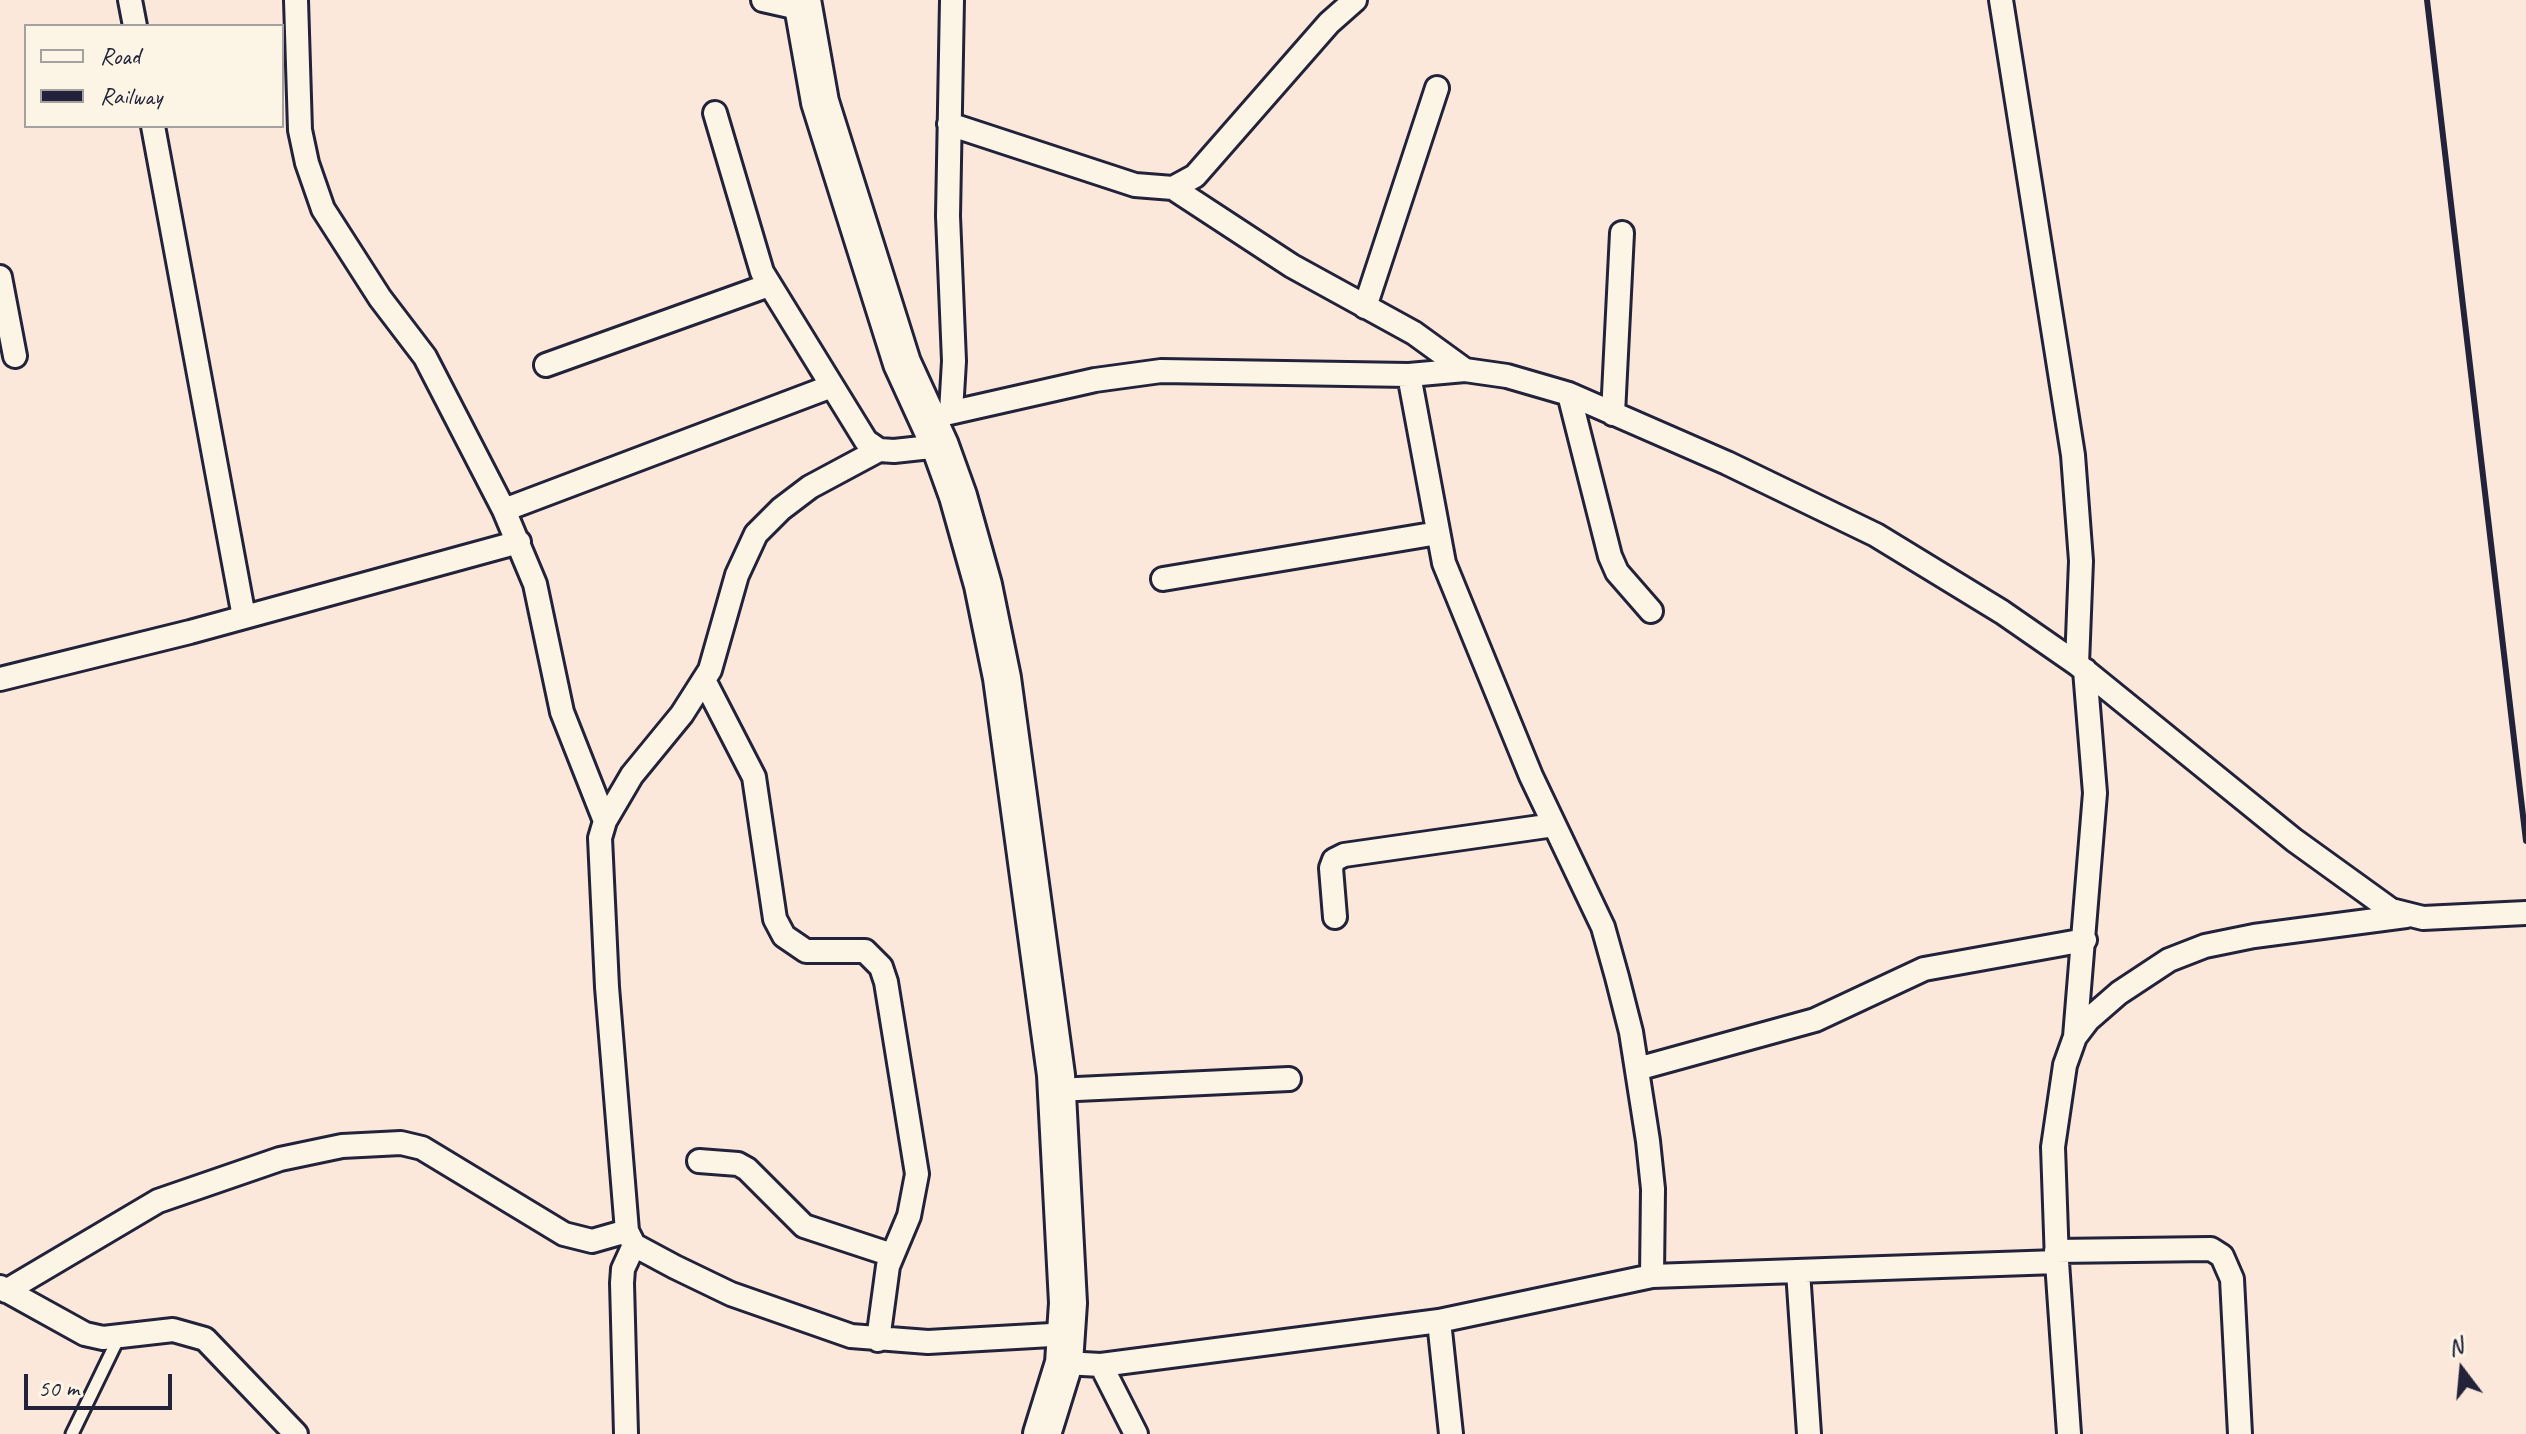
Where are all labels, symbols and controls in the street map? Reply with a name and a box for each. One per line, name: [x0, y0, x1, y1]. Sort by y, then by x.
legend: [24, 24, 284, 128]
text: Road: [100, 41, 140, 71]
text: Railway: [100, 81, 162, 111]
north arrow: [2422, 1330, 2502, 1410]
text: N: [2445, 1332, 2466, 1362]
scale bar: [28, 1358, 176, 1408]
text: 50 m: [38, 1373, 79, 1403]

